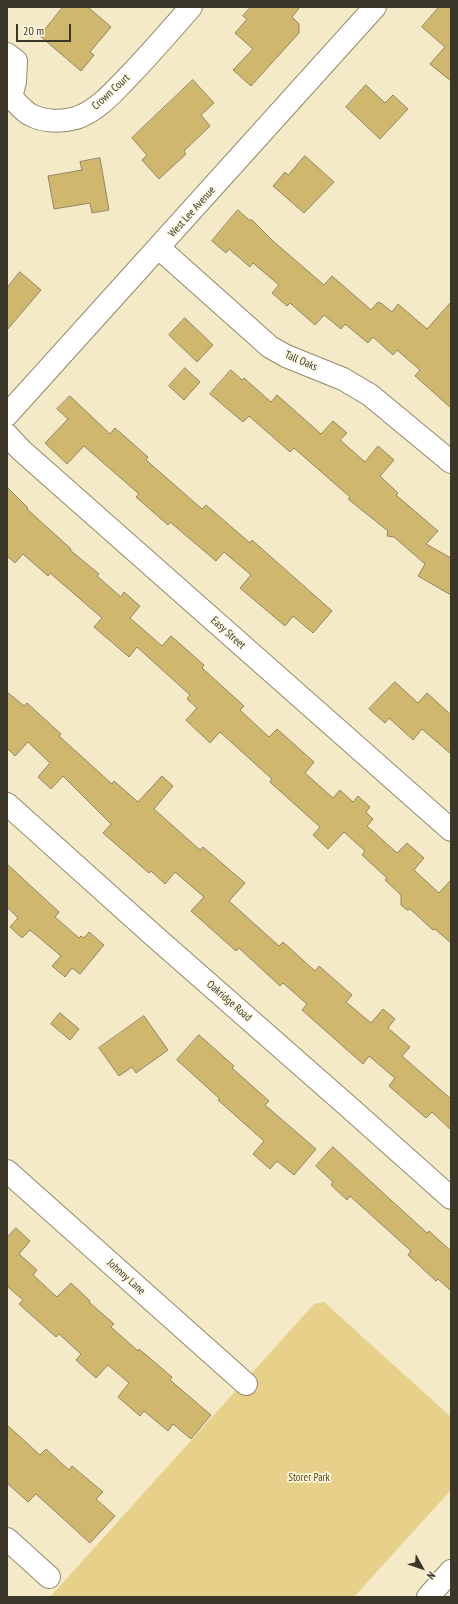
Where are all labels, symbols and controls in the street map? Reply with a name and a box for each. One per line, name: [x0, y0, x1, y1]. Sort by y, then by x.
scale bar: [18, 16, 73, 42]
text: 20 m: [23, 23, 44, 38]
street label: Crown Court: [89, 71, 133, 113]
street label: West Lee Avenue: [166, 184, 218, 240]
street label: Tall Oaks: [283, 348, 319, 374]
street label: Easy Street: [208, 614, 248, 652]
street label: Oakridge Road: [204, 978, 254, 1024]
street label: Johnny Lane: [104, 1257, 148, 1297]
park label: Storer Park: [288, 1471, 330, 1485]
north arrow: [402, 1548, 442, 1588]
text: N: [424, 1569, 438, 1582]

